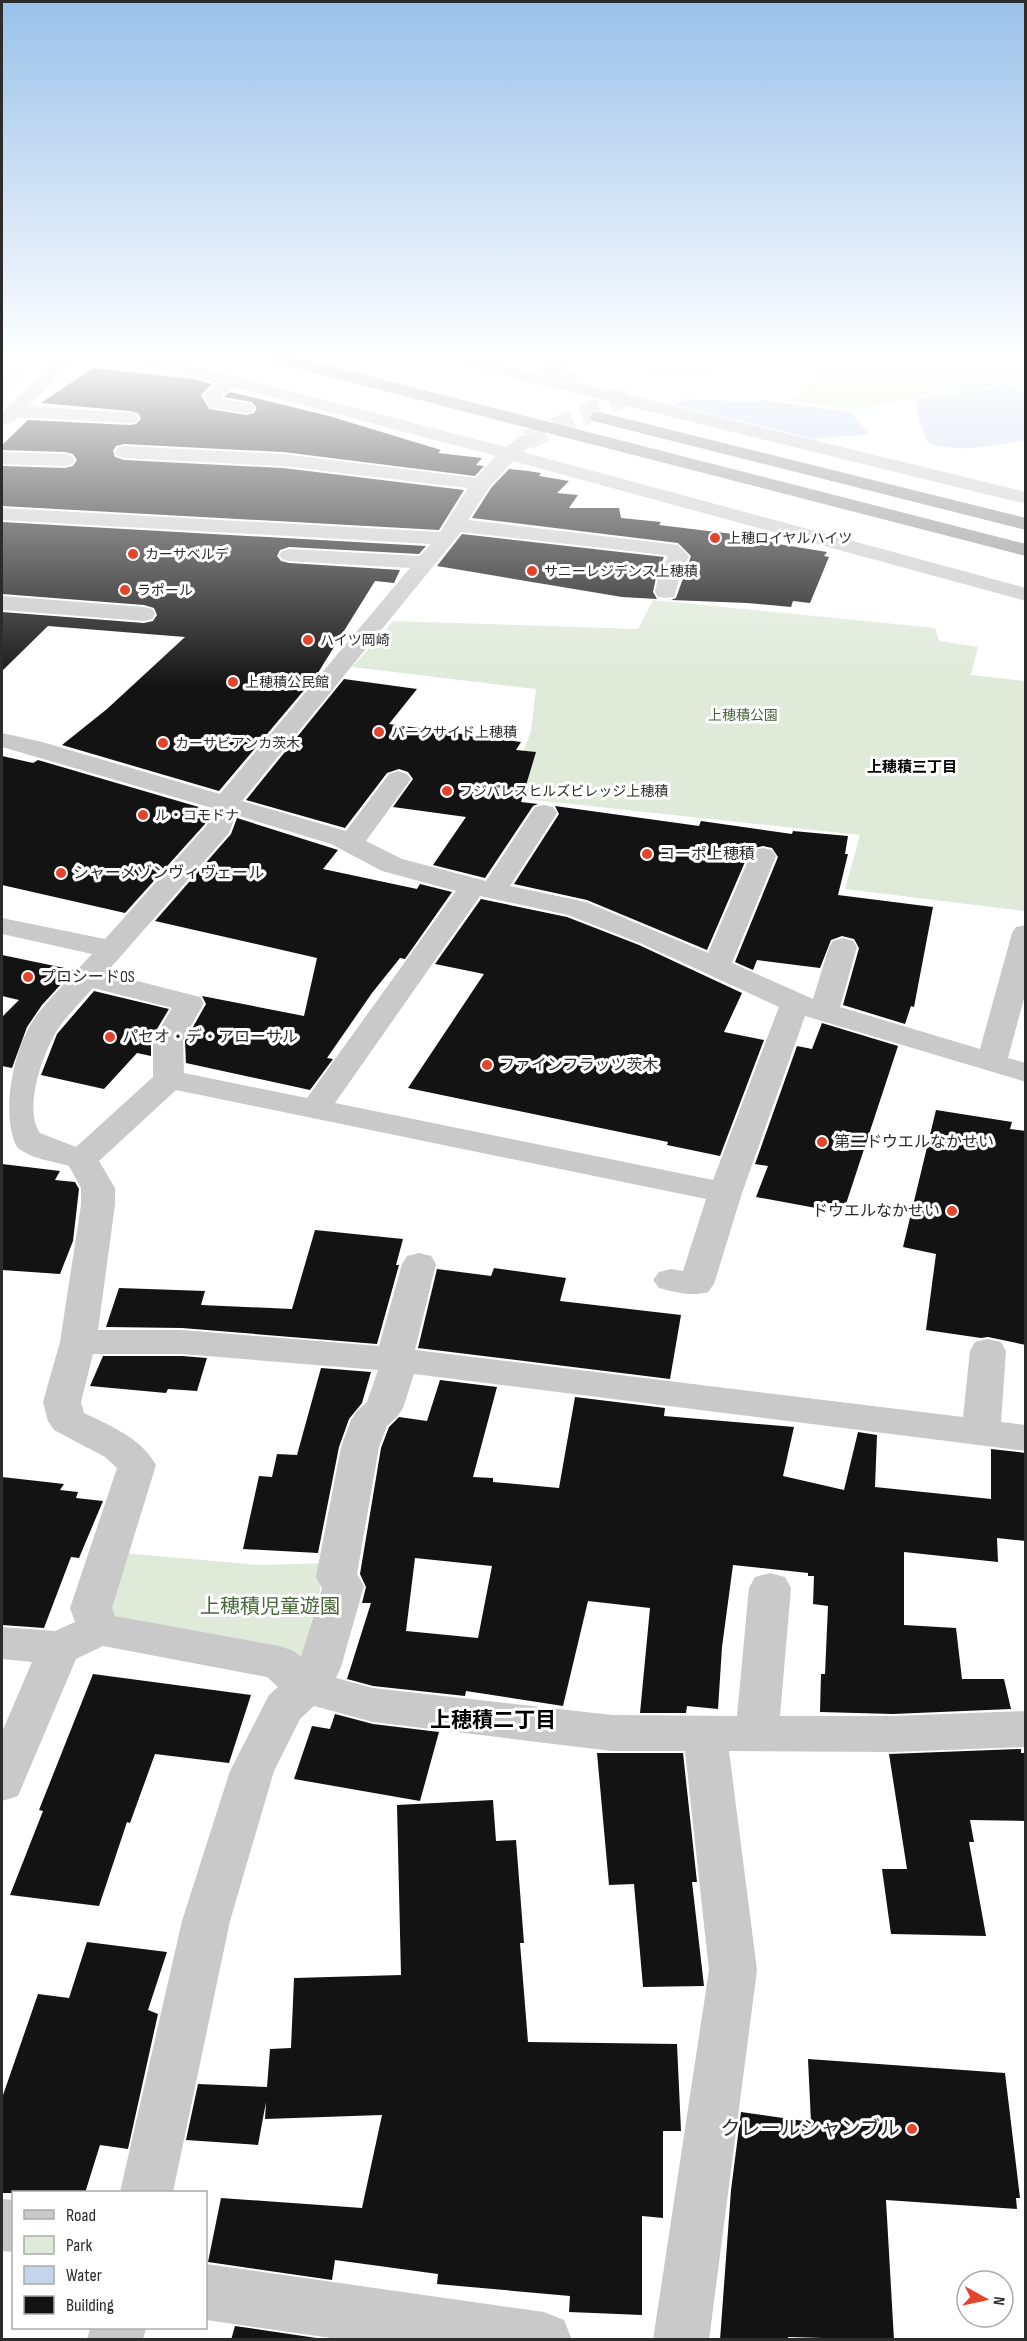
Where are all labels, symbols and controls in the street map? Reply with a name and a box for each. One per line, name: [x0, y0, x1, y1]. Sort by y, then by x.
place label: 上穂ロイヤルハイツ: [727, 530, 852, 547]
marker: 上穂ロイヤルハイツ: [708, 531, 722, 545]
place label: カーサベルデ: [145, 546, 229, 563]
marker: カーサベルデ: [126, 547, 140, 561]
place label: サニーレジデンス上穂積: [544, 563, 698, 580]
marker: サニーレジデンス上穂積: [525, 564, 539, 578]
place label: ラポール: [137, 582, 193, 599]
marker: ラポール: [118, 583, 132, 597]
place label: ハイツ岡崎: [320, 632, 390, 649]
marker: ハイツ岡崎: [301, 633, 315, 647]
place label: 上穂積公民館: [245, 674, 329, 691]
marker: 上穂積公民館: [226, 675, 240, 689]
park label: 上穂積公園: [708, 707, 778, 724]
place label: パークサイド上穂積: [391, 724, 517, 741]
marker: パークサイド上穂積: [372, 725, 386, 739]
place label: カーサビアンカ茨木: [175, 735, 300, 752]
marker: カーサビアンカ茨木: [156, 736, 170, 750]
district label: 上穂積三丁目: [867, 758, 957, 777]
place label: フジパレスヒルズビレッジ上穂積: [459, 783, 668, 800]
marker: フジパレスヒルズビレッジ上穂積: [440, 784, 454, 798]
place label: ル・コモドナ: [155, 807, 239, 824]
marker: ル・コモドナ: [136, 808, 150, 822]
place label: コーポ上穂積: [659, 845, 755, 864]
marker: コーポ上穂積: [640, 847, 654, 861]
place label: シャーメゾンヴィヴェール: [73, 864, 264, 883]
marker: シャーメゾンヴィヴェール: [54, 866, 68, 880]
place label: プロシードOS: [40, 968, 135, 987]
marker: プロシードOS: [21, 970, 35, 984]
place label: パセオ・デ・アローサル: [122, 1028, 298, 1047]
marker: パセオ・デ・アローサル: [103, 1030, 117, 1044]
place label: ファインフラッツ茨木: [499, 1056, 659, 1075]
marker: ファインフラッツ茨木: [480, 1058, 494, 1072]
place label: 第二ドウエルなかせい: [834, 1133, 994, 1152]
marker: 第二ドウエルなかせい: [815, 1135, 829, 1149]
place label: ドウエルなかせい: [812, 1202, 940, 1221]
marker: ドウエルなかせい: [945, 1204, 959, 1218]
park label: 上穂積児童遊園: [200, 1595, 340, 1619]
district label: 上穂積二丁目: [430, 1708, 556, 1733]
place label: クレールシャンブル: [721, 2117, 900, 2141]
marker: クレールシャンブル: [905, 2122, 919, 2136]
legend: [12, 2191, 207, 2329]
text: Road: [66, 2205, 96, 2226]
text: Park: [66, 2235, 92, 2256]
text: Water: [66, 2265, 102, 2286]
north arrow: [955, 2269, 1015, 2329]
text: Building: [66, 2295, 114, 2316]
text: N: [988, 2295, 1008, 2306]

